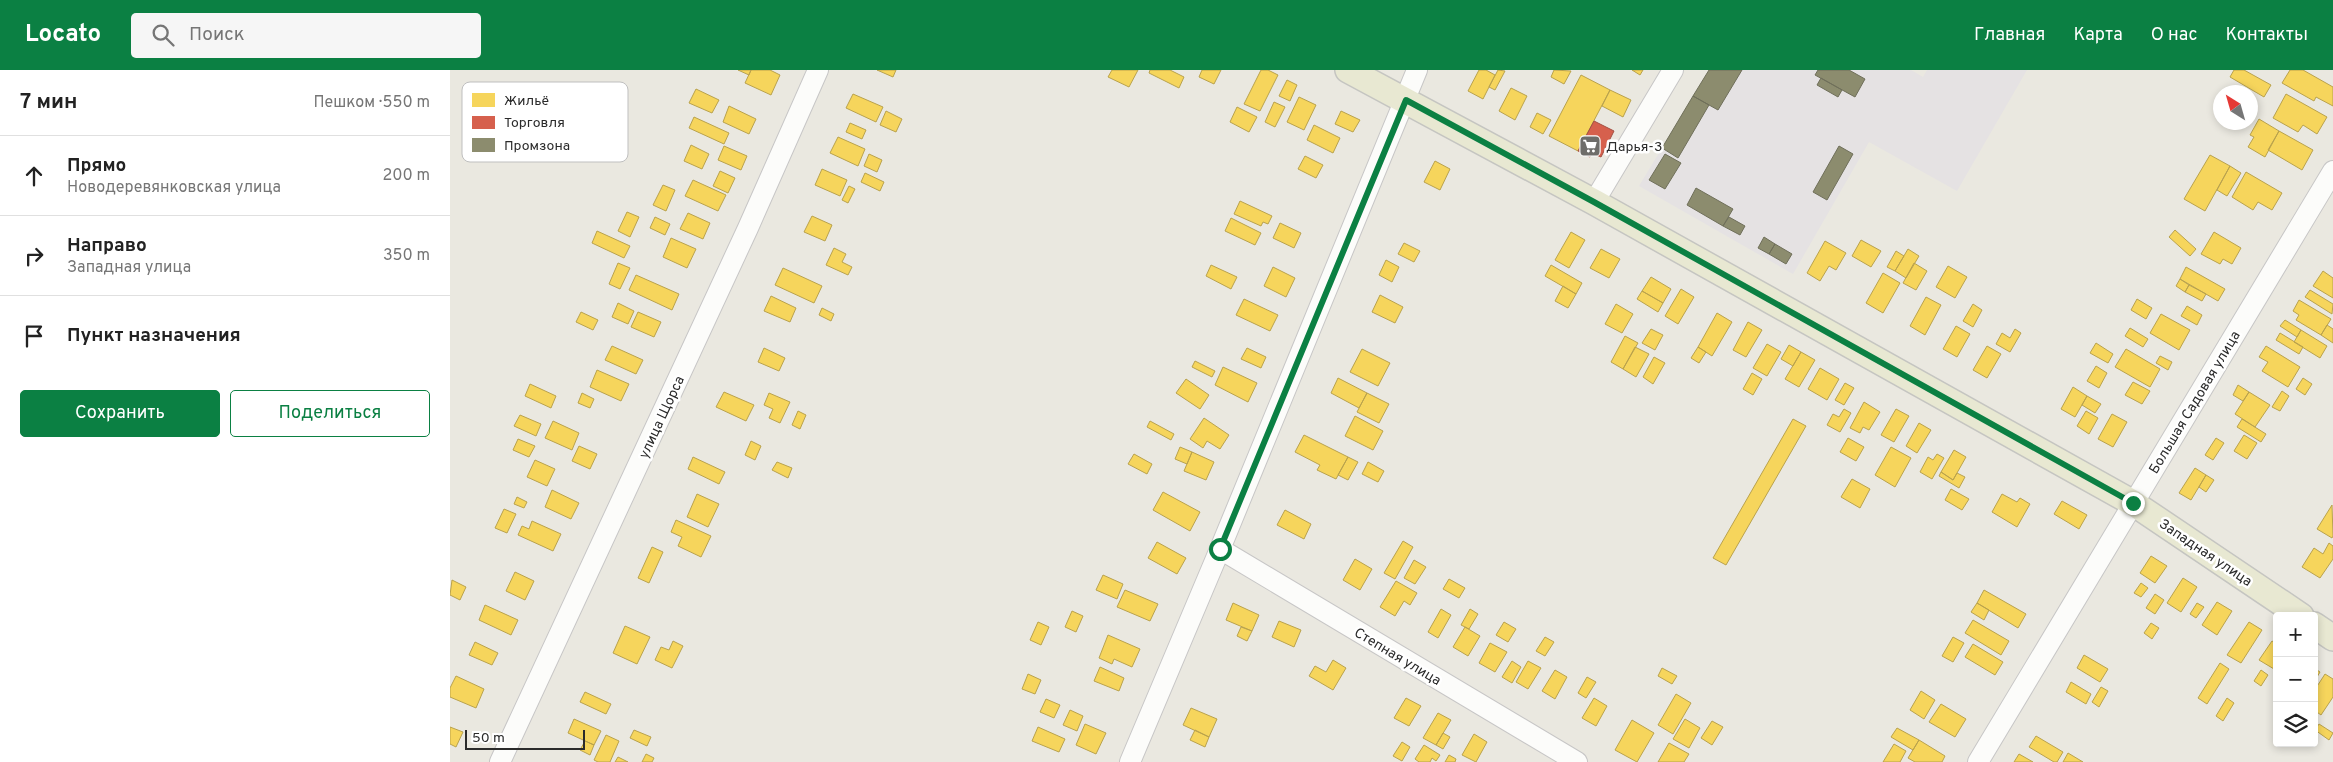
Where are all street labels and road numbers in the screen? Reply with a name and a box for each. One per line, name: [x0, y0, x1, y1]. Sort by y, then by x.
street label: Большая Садовая улица: [2146, 328, 2245, 477]
street label: улица Щорса: [636, 374, 689, 462]
street label: Западная улица: [2155, 516, 2255, 591]
street label: Степная улица: [1351, 625, 1444, 690]

